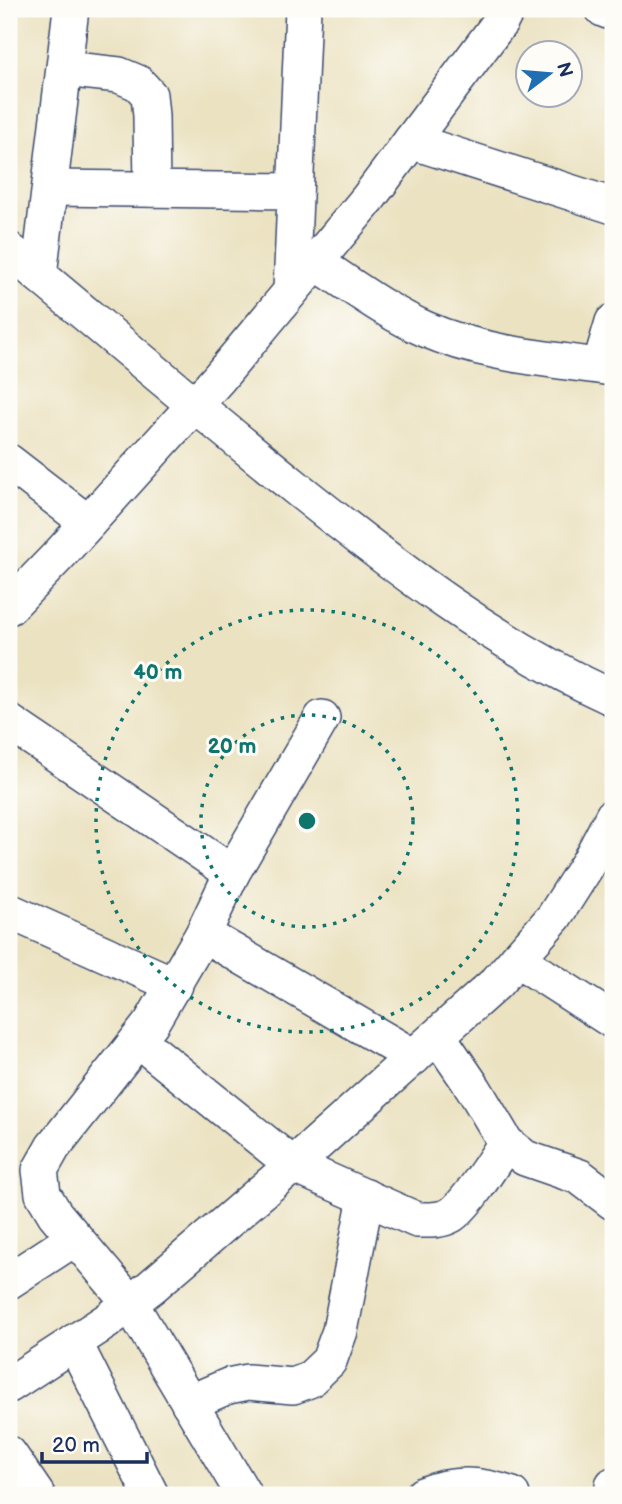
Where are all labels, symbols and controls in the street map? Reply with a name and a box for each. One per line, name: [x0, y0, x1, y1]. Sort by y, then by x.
north arrow: [514, 38, 584, 108]
text: N: [551, 60, 577, 80]
text: 40 m: [133, 660, 183, 685]
text: 20 m: [208, 734, 256, 759]
centre of rings: [295, 809, 319, 833]
scale bar: [42, 1420, 147, 1464]
text: 20 m: [52, 1433, 100, 1458]

